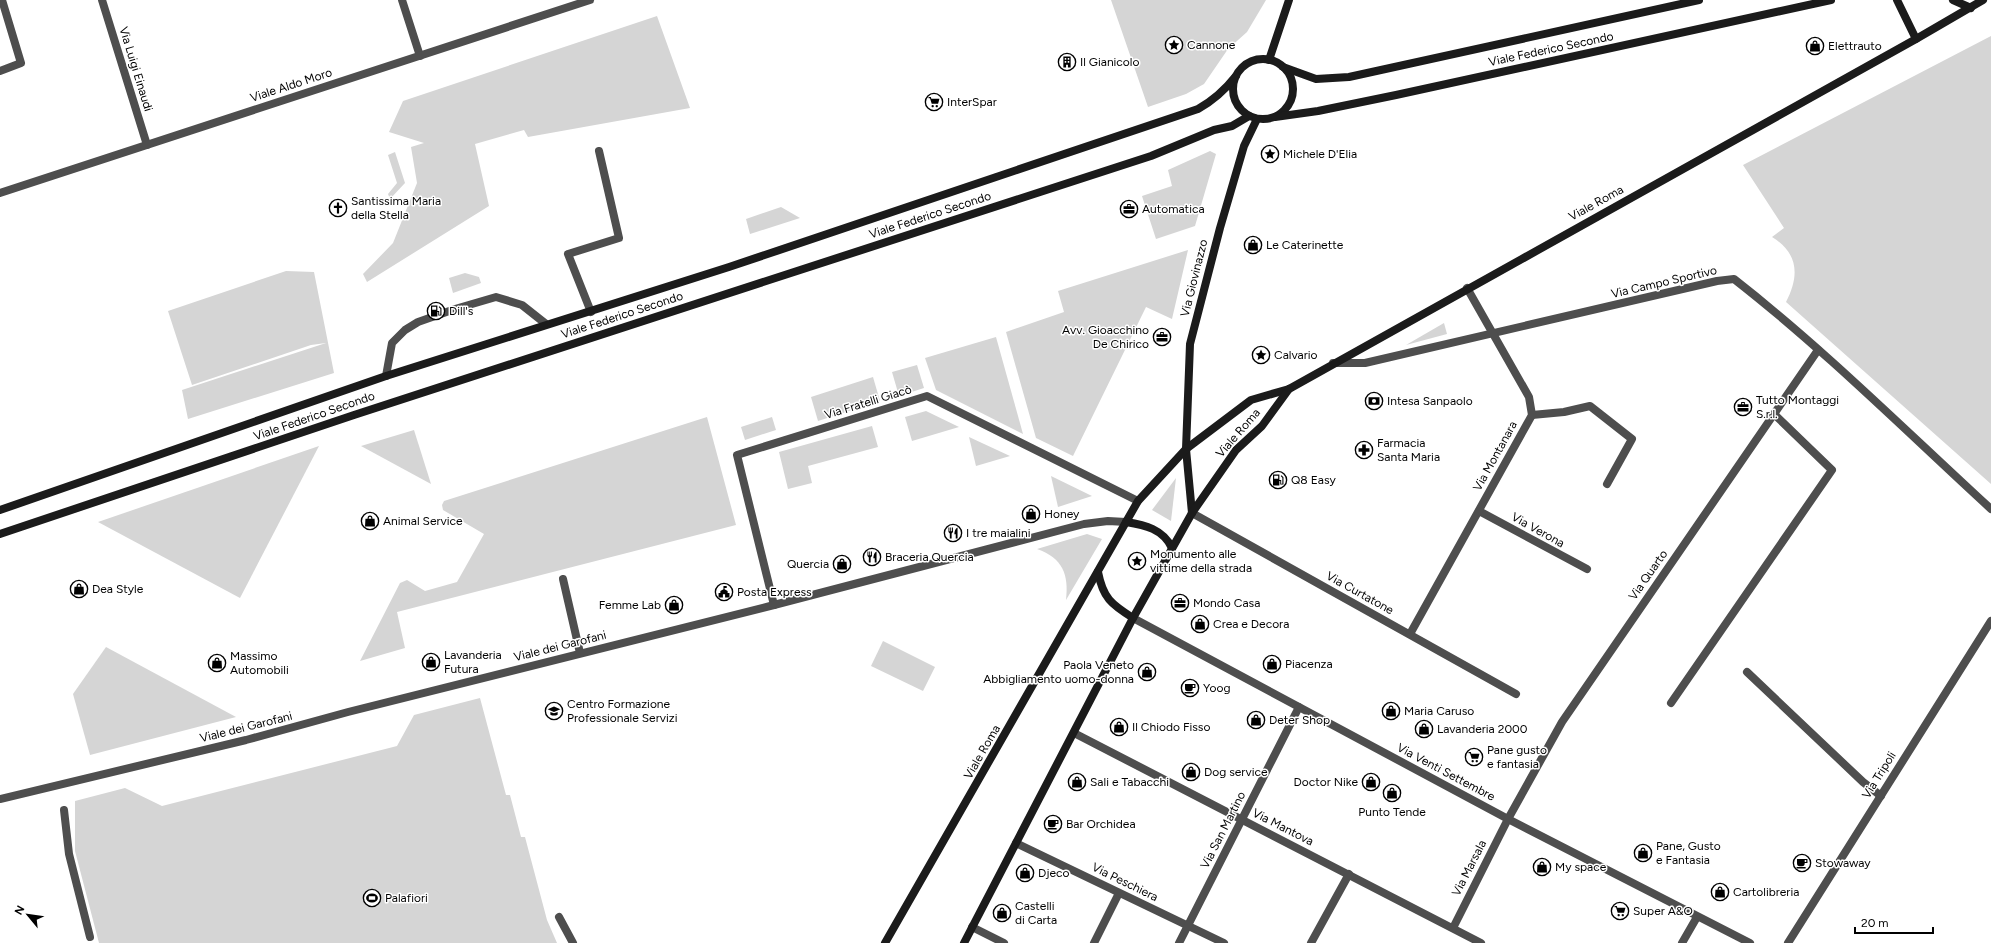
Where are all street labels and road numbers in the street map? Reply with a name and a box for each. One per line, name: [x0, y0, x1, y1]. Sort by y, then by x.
street label: Via Luigi Einaudi: [116, 25, 156, 113]
street label: Viale Federico Secondo: [1487, 29, 1615, 69]
street label: Viale Aldo Moro: [248, 65, 334, 105]
street label: Viale Roma: [1566, 182, 1626, 224]
street label: Viale Federico Secondo: [867, 189, 993, 241]
street label: Via Giovinazzo: [1178, 238, 1210, 318]
street label: Via Campo Sportivo: [1610, 263, 1718, 301]
street label: Viale Federico Secondo: [559, 289, 685, 341]
street label: Via Fratelli Giacò: [823, 382, 913, 422]
street label: Viale Federico Secondo: [252, 389, 376, 443]
street label: Viale Roma: [1213, 406, 1263, 460]
street label: Via Montanara: [1470, 419, 1520, 493]
street label: Via Verona: [1509, 510, 1567, 550]
street label: Via Quarto: [1626, 547, 1670, 603]
street label: Via Curtatone: [1324, 569, 1397, 618]
street label: Viale dei Garofani: [512, 628, 608, 664]
street label: Viale dei Garofani: [198, 709, 294, 745]
street label: Viale Roma: [961, 722, 1003, 782]
street label: Via Venti Settembre: [1395, 740, 1498, 804]
street label: Via Tripoli: [1859, 749, 1899, 801]
street label: Via San Martino: [1198, 789, 1248, 871]
street label: Via Mantova: [1250, 806, 1316, 848]
street label: Via Marsala: [1449, 838, 1489, 898]
street label: Via Peschiera: [1090, 860, 1160, 904]

